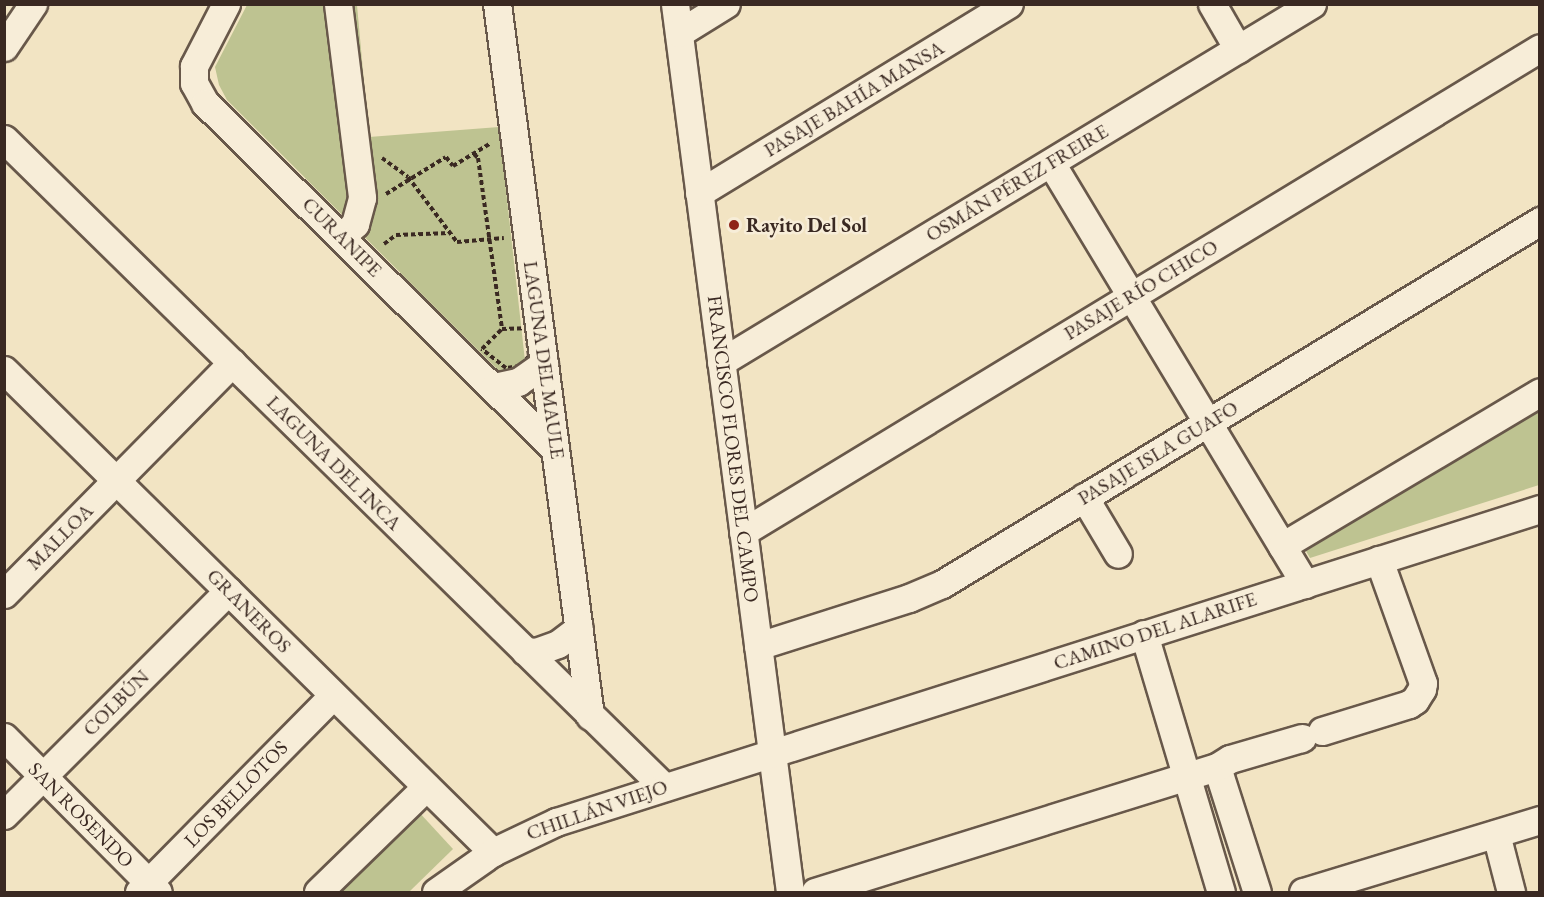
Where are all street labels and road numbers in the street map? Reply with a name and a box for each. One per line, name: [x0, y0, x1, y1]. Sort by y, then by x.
street label: PASAJE BAHÍA MANSA: [760, 36, 948, 162]
street label: OSMÁN PÉREZ FREIRE: [922, 119, 1112, 247]
street label: CURANIPE: [297, 192, 387, 282]
street label: PASAJE RÍO CHICO: [1060, 235, 1222, 345]
street label: LAGUNA DEL MAULE: [518, 260, 570, 460]
street label: FRANCISCO FLORES DEL CAMPO: [702, 294, 764, 604]
street label: LAGUNA DEL INCA: [262, 391, 406, 535]
street label: PASAJE ISLA GUAFO: [1074, 396, 1242, 510]
street label: MALLOA: [22, 499, 98, 575]
street label: GRANEROS: [202, 564, 296, 658]
street label: CAMINO DEL ALARIFE: [1051, 587, 1259, 675]
street label: COLBÚN: [78, 665, 154, 741]
street label: LOS BELLOTOS: [179, 736, 293, 852]
street label: SAN ROSENDO: [23, 757, 139, 873]
street label: CHILLÁN VIEJO: [523, 775, 671, 845]

